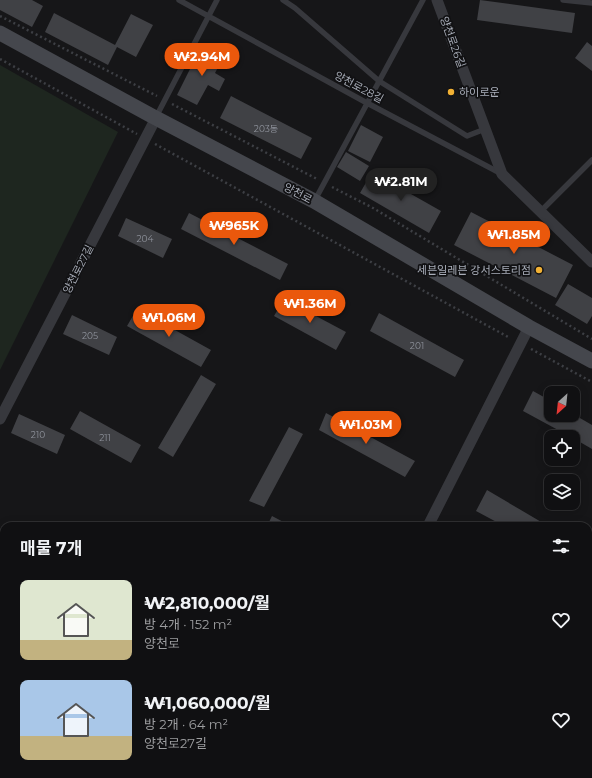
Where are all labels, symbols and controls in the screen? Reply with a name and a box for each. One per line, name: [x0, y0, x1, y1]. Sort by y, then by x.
street label: 양천로26길: [437, 15, 469, 69]
pin: ₩2.94M: [169, 43, 235, 77]
text: ₩2.94M: [174, 48, 230, 64]
street label: 양천로28길: [332, 68, 386, 106]
place label: 하이로운: [459, 85, 499, 99]
marker: 하이로운: [446, 87, 456, 97]
house number: 203동: [254, 123, 278, 134]
pin: ₩2.81M: [368, 168, 434, 202]
text: ₩2.81M: [374, 173, 428, 189]
street label: 양천로: [281, 180, 315, 206]
pin: ₩965K: [206, 212, 262, 246]
text: ₩965K: [209, 217, 259, 233]
pin: ₩1.85M: [481, 221, 547, 255]
text: ₩1.85M: [487, 226, 541, 242]
house number: 204: [137, 233, 154, 244]
street label: 양천로27길: [60, 242, 96, 296]
place label: 세븐일레븐 강서스토리점: [417, 263, 531, 277]
marker: 세븐일레븐 강서스토리점: [534, 265, 544, 275]
pin: ₩1.36M: [277, 290, 343, 324]
text: ₩1.36M: [283, 295, 337, 311]
pin: ₩1.06M: [136, 304, 202, 338]
text: ₩1.06M: [142, 309, 196, 325]
house number: 205: [82, 330, 98, 341]
house number: 201: [410, 340, 424, 351]
north arrow: [544, 386, 580, 422]
map controls: [544, 386, 580, 510]
pin: ₩1.03M: [333, 411, 399, 445]
text: ₩1.03M: [339, 416, 393, 432]
house number: 210: [31, 429, 45, 440]
button: locate: [544, 430, 580, 466]
house number: 211: [99, 432, 111, 443]
button: layers: [544, 474, 580, 510]
icon: filters: [550, 535, 572, 557]
text: 매물 7개: [20, 538, 82, 558]
text: ₩2,810,000/월: [144, 593, 270, 613]
icon: home: [52, 596, 100, 644]
icon: heart: [550, 609, 572, 631]
text: 방 4개 · 152 m²: [144, 616, 232, 632]
text: 양천로: [144, 635, 180, 651]
text: ₩1,060,000/월: [144, 693, 271, 713]
icon: home: [52, 696, 100, 744]
icon: heart: [550, 709, 572, 731]
text: 방 2개 · 64 m²: [144, 716, 228, 732]
text: 양천로27길: [144, 735, 207, 751]

